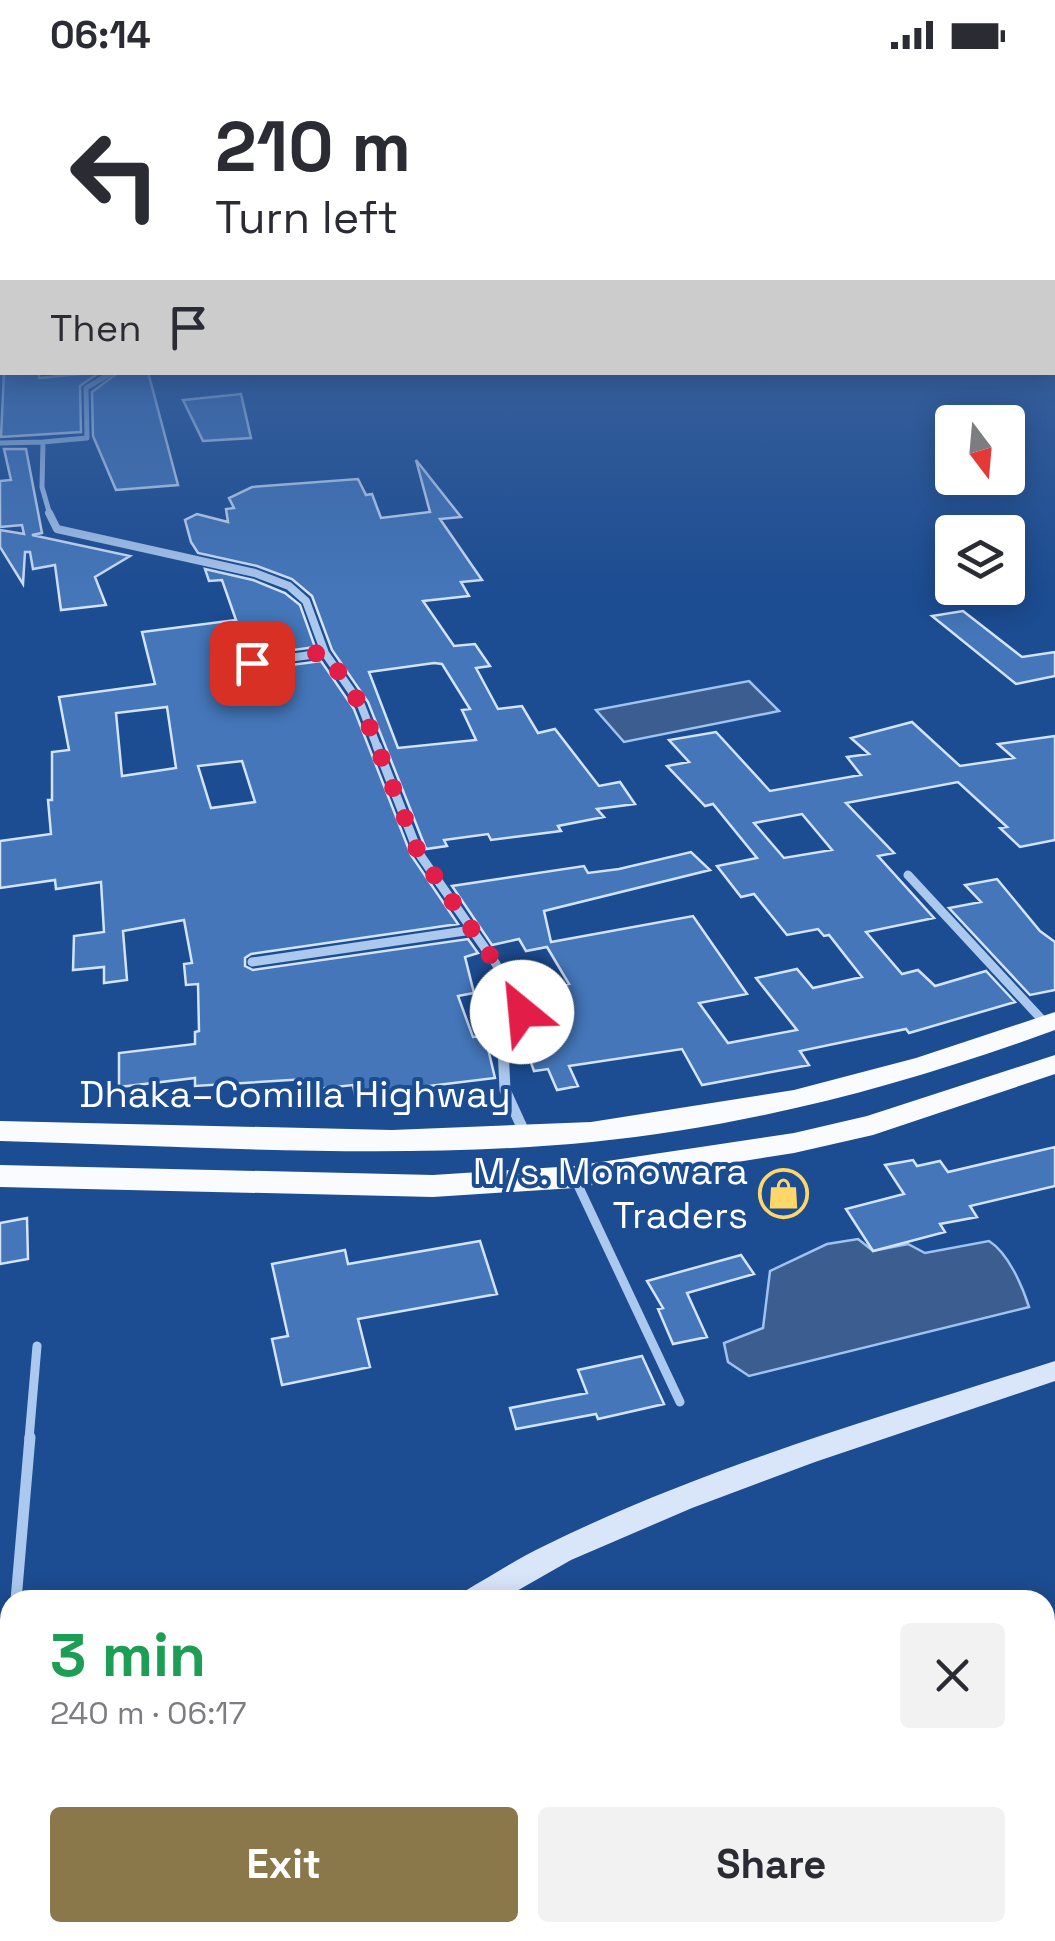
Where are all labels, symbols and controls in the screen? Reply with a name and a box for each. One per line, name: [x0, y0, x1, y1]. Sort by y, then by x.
text: 06:14: [50, 11, 151, 59]
text: 210 m: [215, 102, 411, 191]
icon: left: [50, 110, 180, 240]
text: Turn left: [215, 189, 398, 246]
icon: arrive: [161, 300, 216, 355]
text: Then: [50, 304, 141, 352]
north arrow: [935, 405, 1025, 495]
map controls: [935, 405, 1025, 605]
button: layers: [935, 515, 1025, 605]
pin: [210, 621, 295, 706]
icon: arrive: [225, 636, 280, 691]
position arrow: [470, 960, 574, 1064]
street label: Dhaka–Comilla Highway: [79, 1070, 511, 1118]
place label: M/s. Monowara Traders: [473, 1147, 748, 1239]
shop icon: M/s. Monowara Traders: [757, 1167, 809, 1219]
text: 3 min: [50, 1617, 206, 1694]
button: close: [900, 1623, 1005, 1728]
text: 240 m · 06:17: [50, 1693, 247, 1733]
button: Exit: [50, 1807, 518, 1922]
button: Share: [538, 1807, 1005, 1922]

